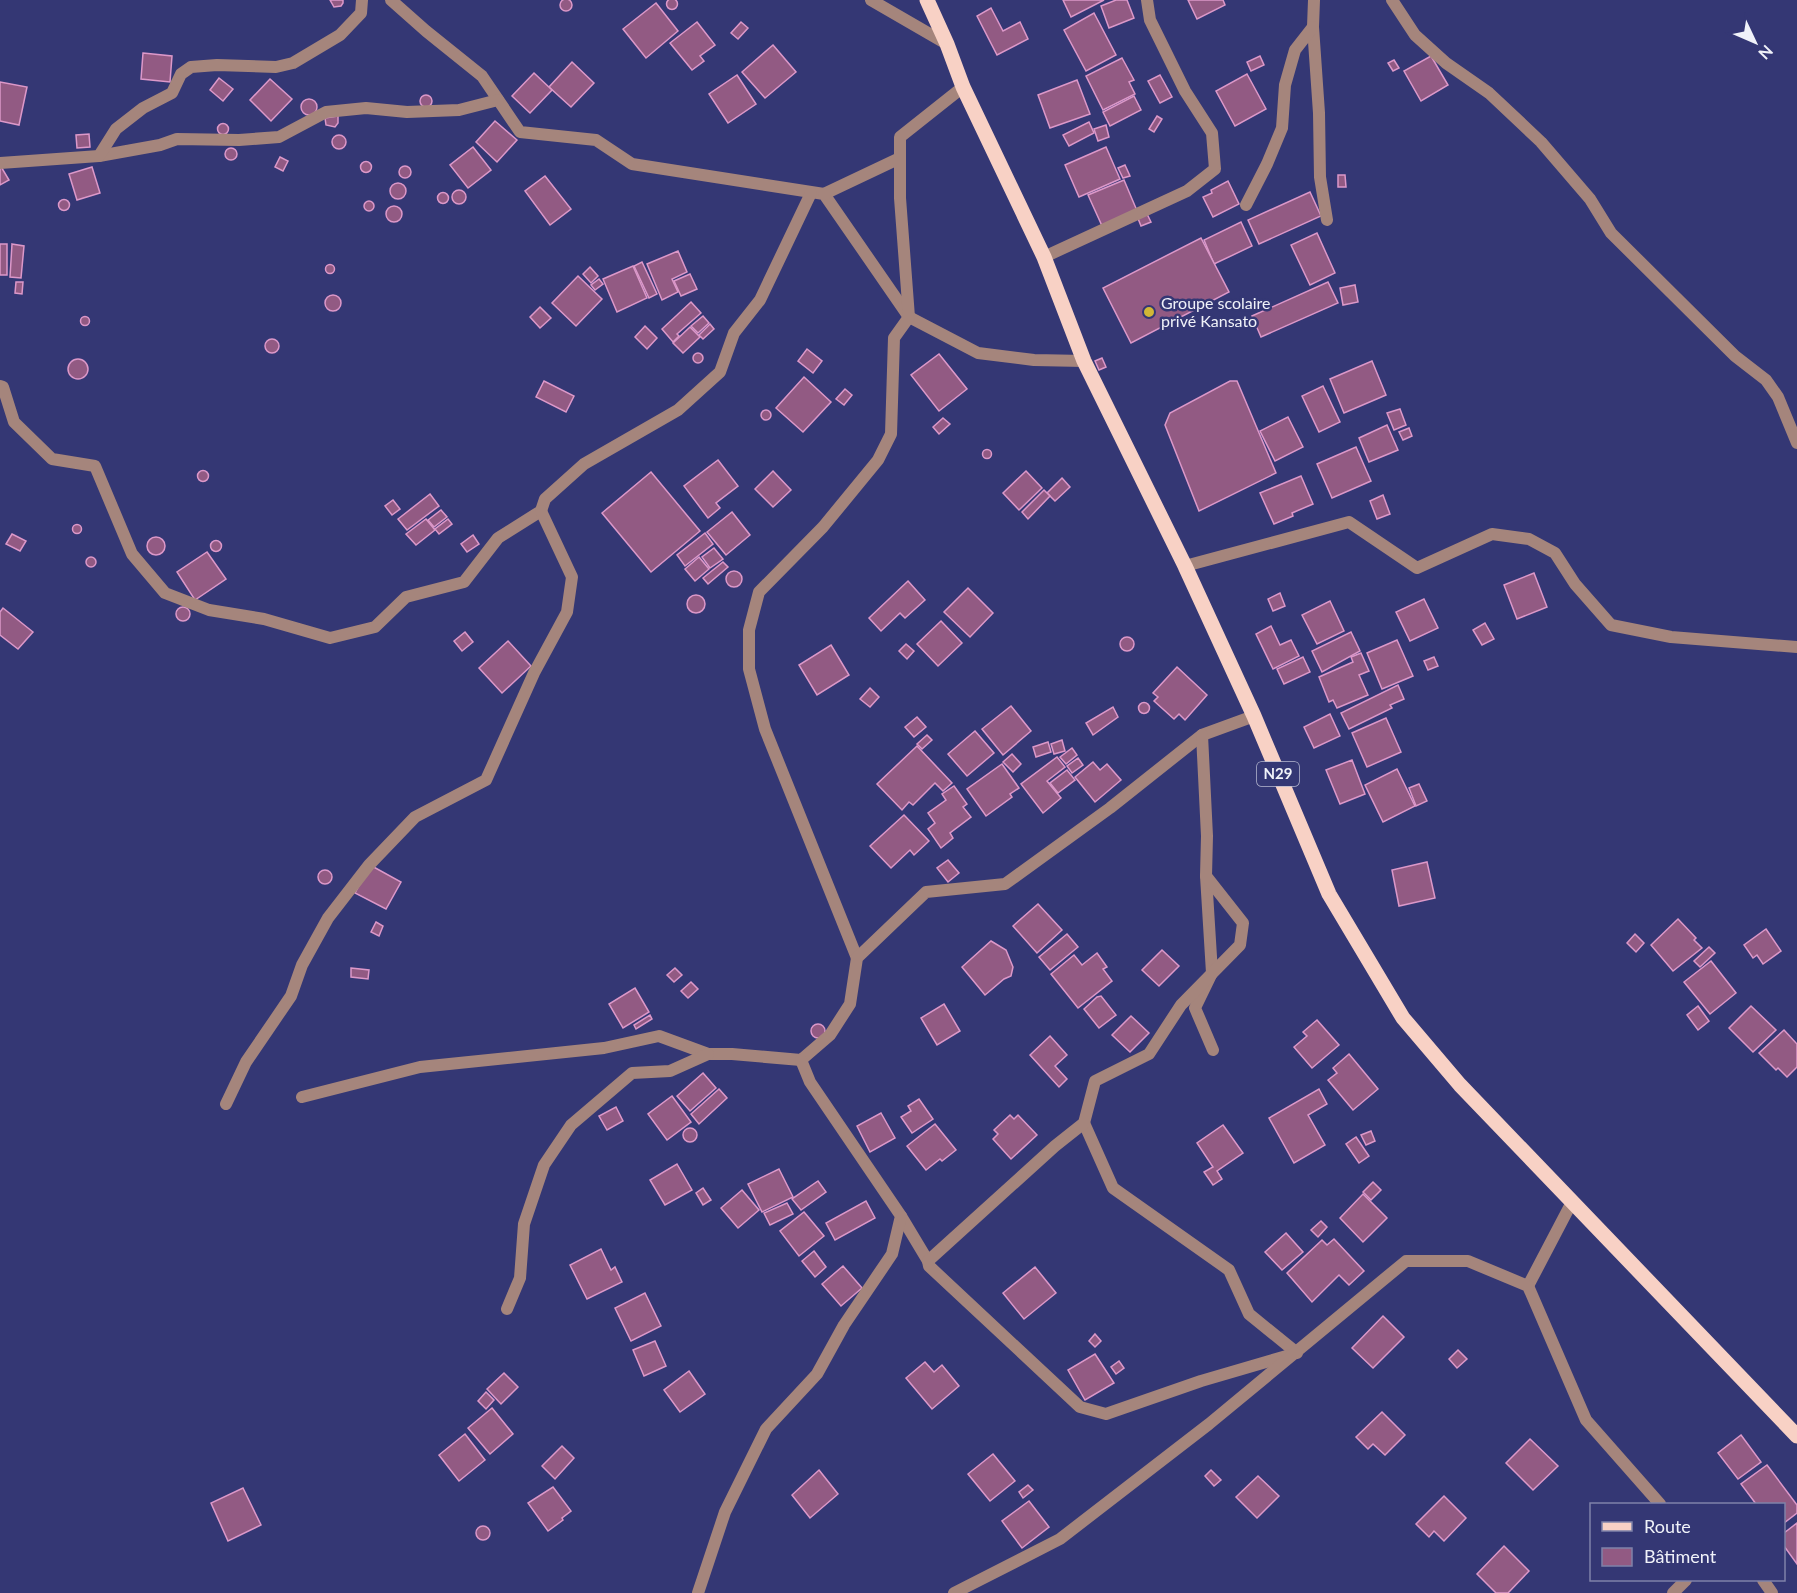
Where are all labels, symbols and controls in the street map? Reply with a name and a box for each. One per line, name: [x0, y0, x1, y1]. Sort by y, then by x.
north arrow: [1725, 12, 1785, 72]
text: N: [1755, 42, 1777, 64]
place label: Groupe scolaire privé Kansato: [1161, 293, 1271, 330]
marker: Groupe scolaire privé Kansato: [1142, 305, 1156, 319]
road number: N29: [1257, 762, 1299, 786]
legend: [1590, 1503, 1785, 1581]
text: Route: [1644, 1515, 1691, 1537]
text: Bâtiment: [1644, 1545, 1717, 1567]

